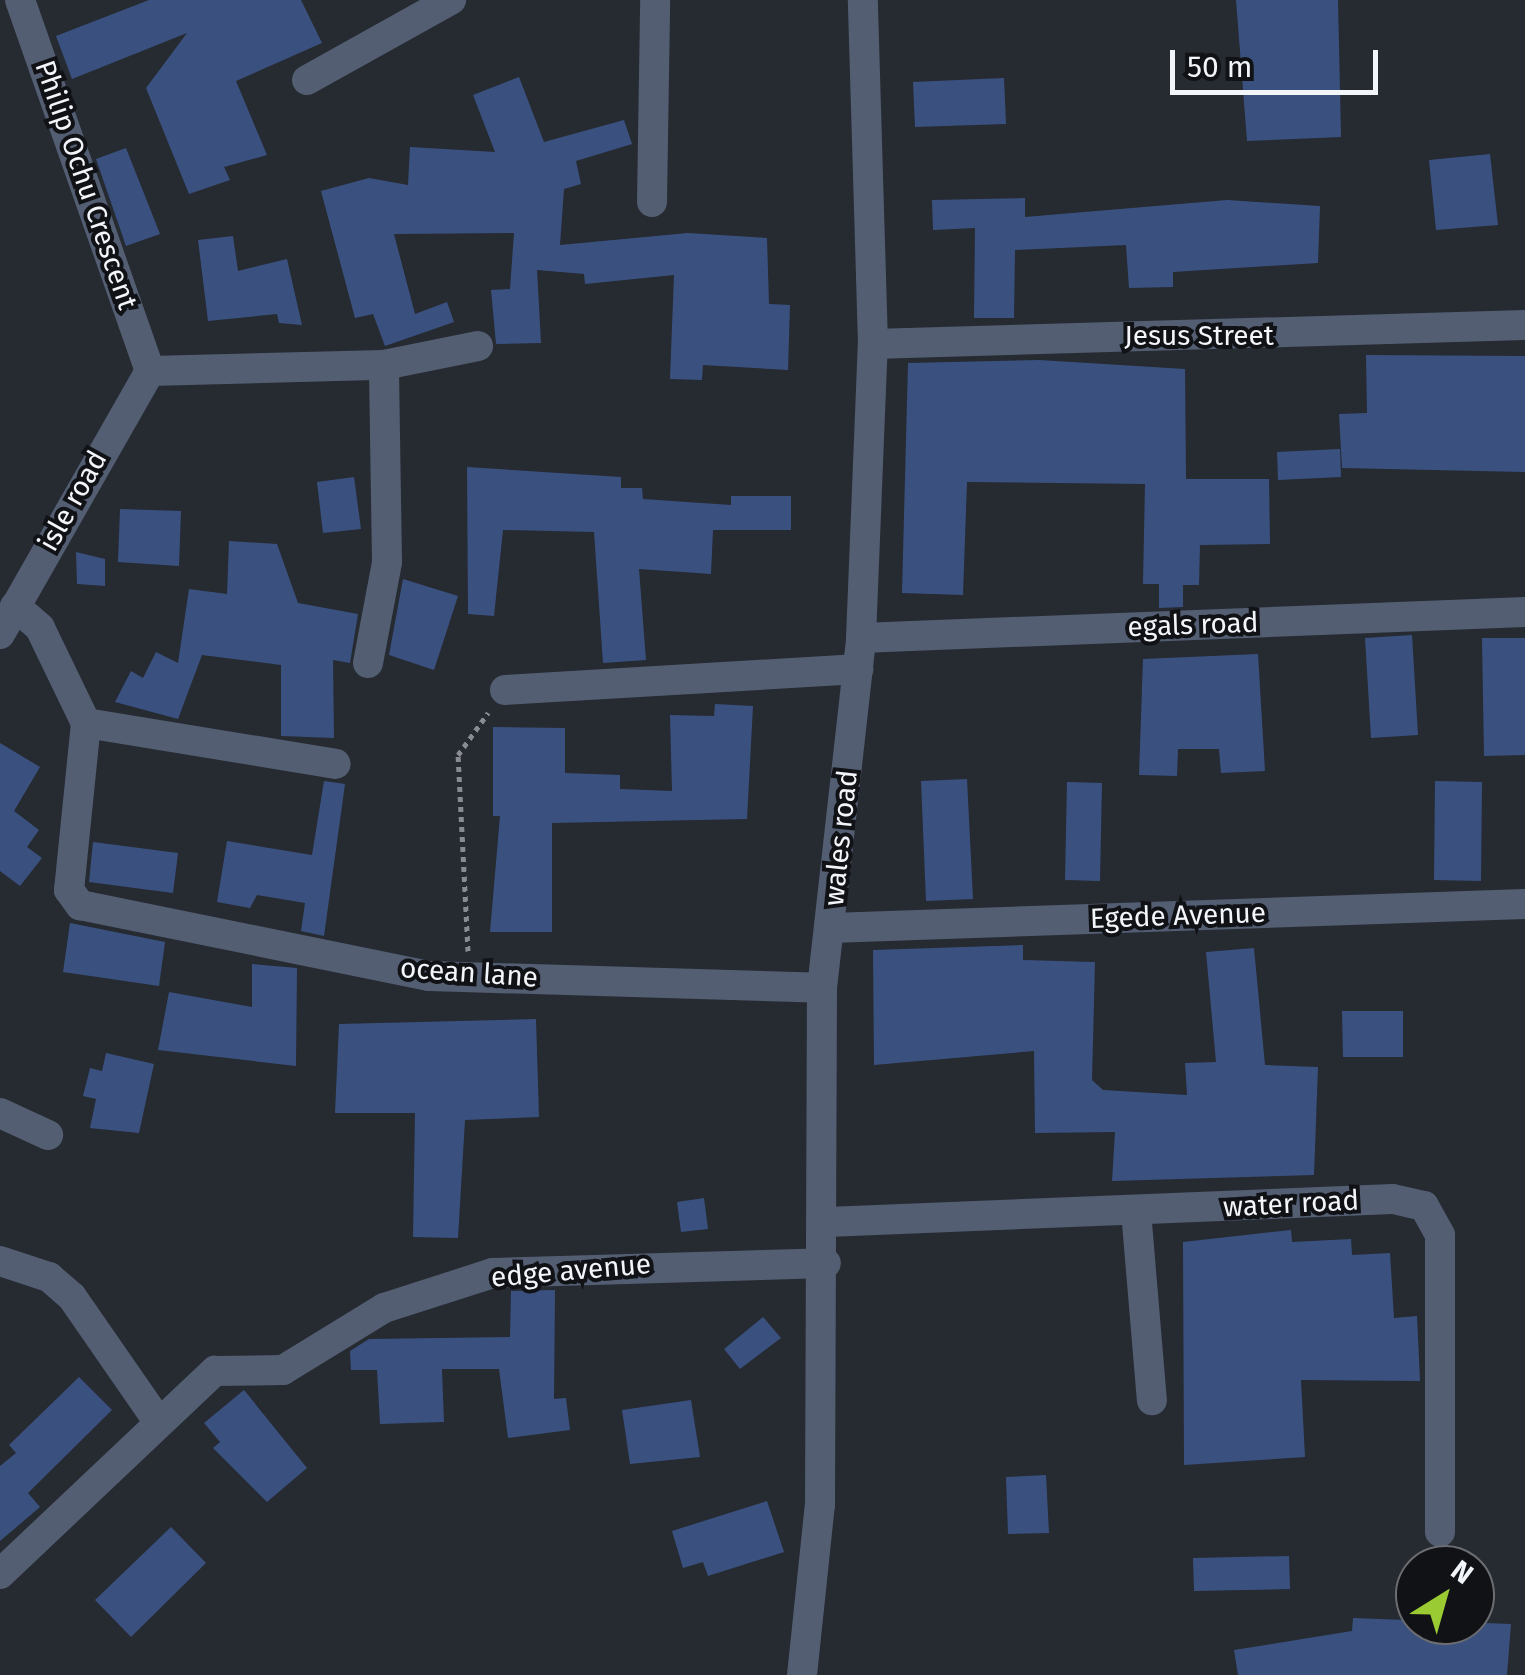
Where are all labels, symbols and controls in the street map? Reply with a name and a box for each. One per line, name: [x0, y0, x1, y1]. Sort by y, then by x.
scale bar: [1175, 30, 1382, 92]
text: 50 m: [1187, 49, 1252, 85]
street label: Philip Ochu Crescent: [28, 56, 144, 314]
street label: Jesus Street: [1124, 319, 1274, 353]
street label: isle road: [32, 445, 114, 557]
street label: egals road: [1127, 606, 1259, 644]
street label: wales road: [817, 768, 865, 908]
street label: Egede Avenue: [1089, 896, 1267, 936]
street label: ocean lane: [399, 951, 539, 995]
street label: water road: [1222, 1184, 1360, 1224]
street label: edge avenue: [490, 1247, 652, 1295]
north arrow: [1395, 1545, 1495, 1645]
text: N: [1445, 1553, 1479, 1591]

